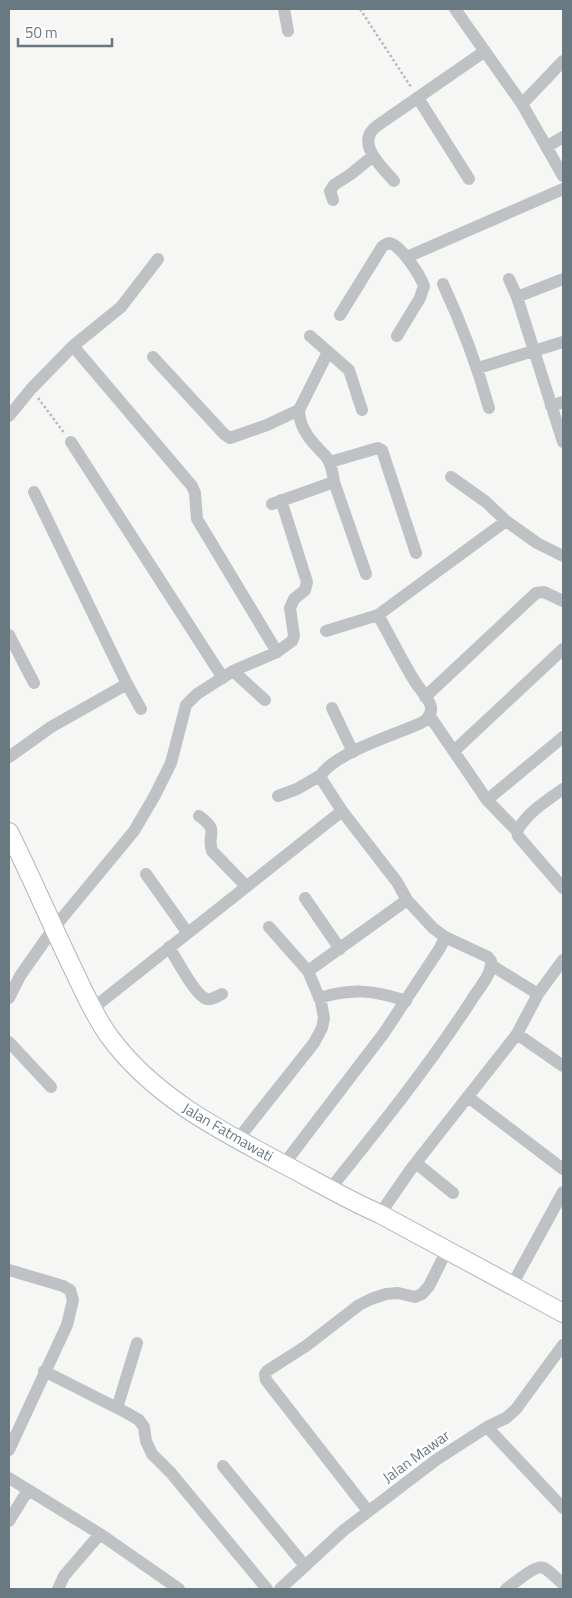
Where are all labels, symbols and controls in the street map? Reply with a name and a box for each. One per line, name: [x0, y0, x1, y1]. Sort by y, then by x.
scale bar: [18, 15, 111, 47]
text: 50 m: [25, 21, 58, 44]
street label: Jalan Fatmawati: [178, 1097, 278, 1167]
street label: Jalan Mawar: [378, 1424, 454, 1488]

